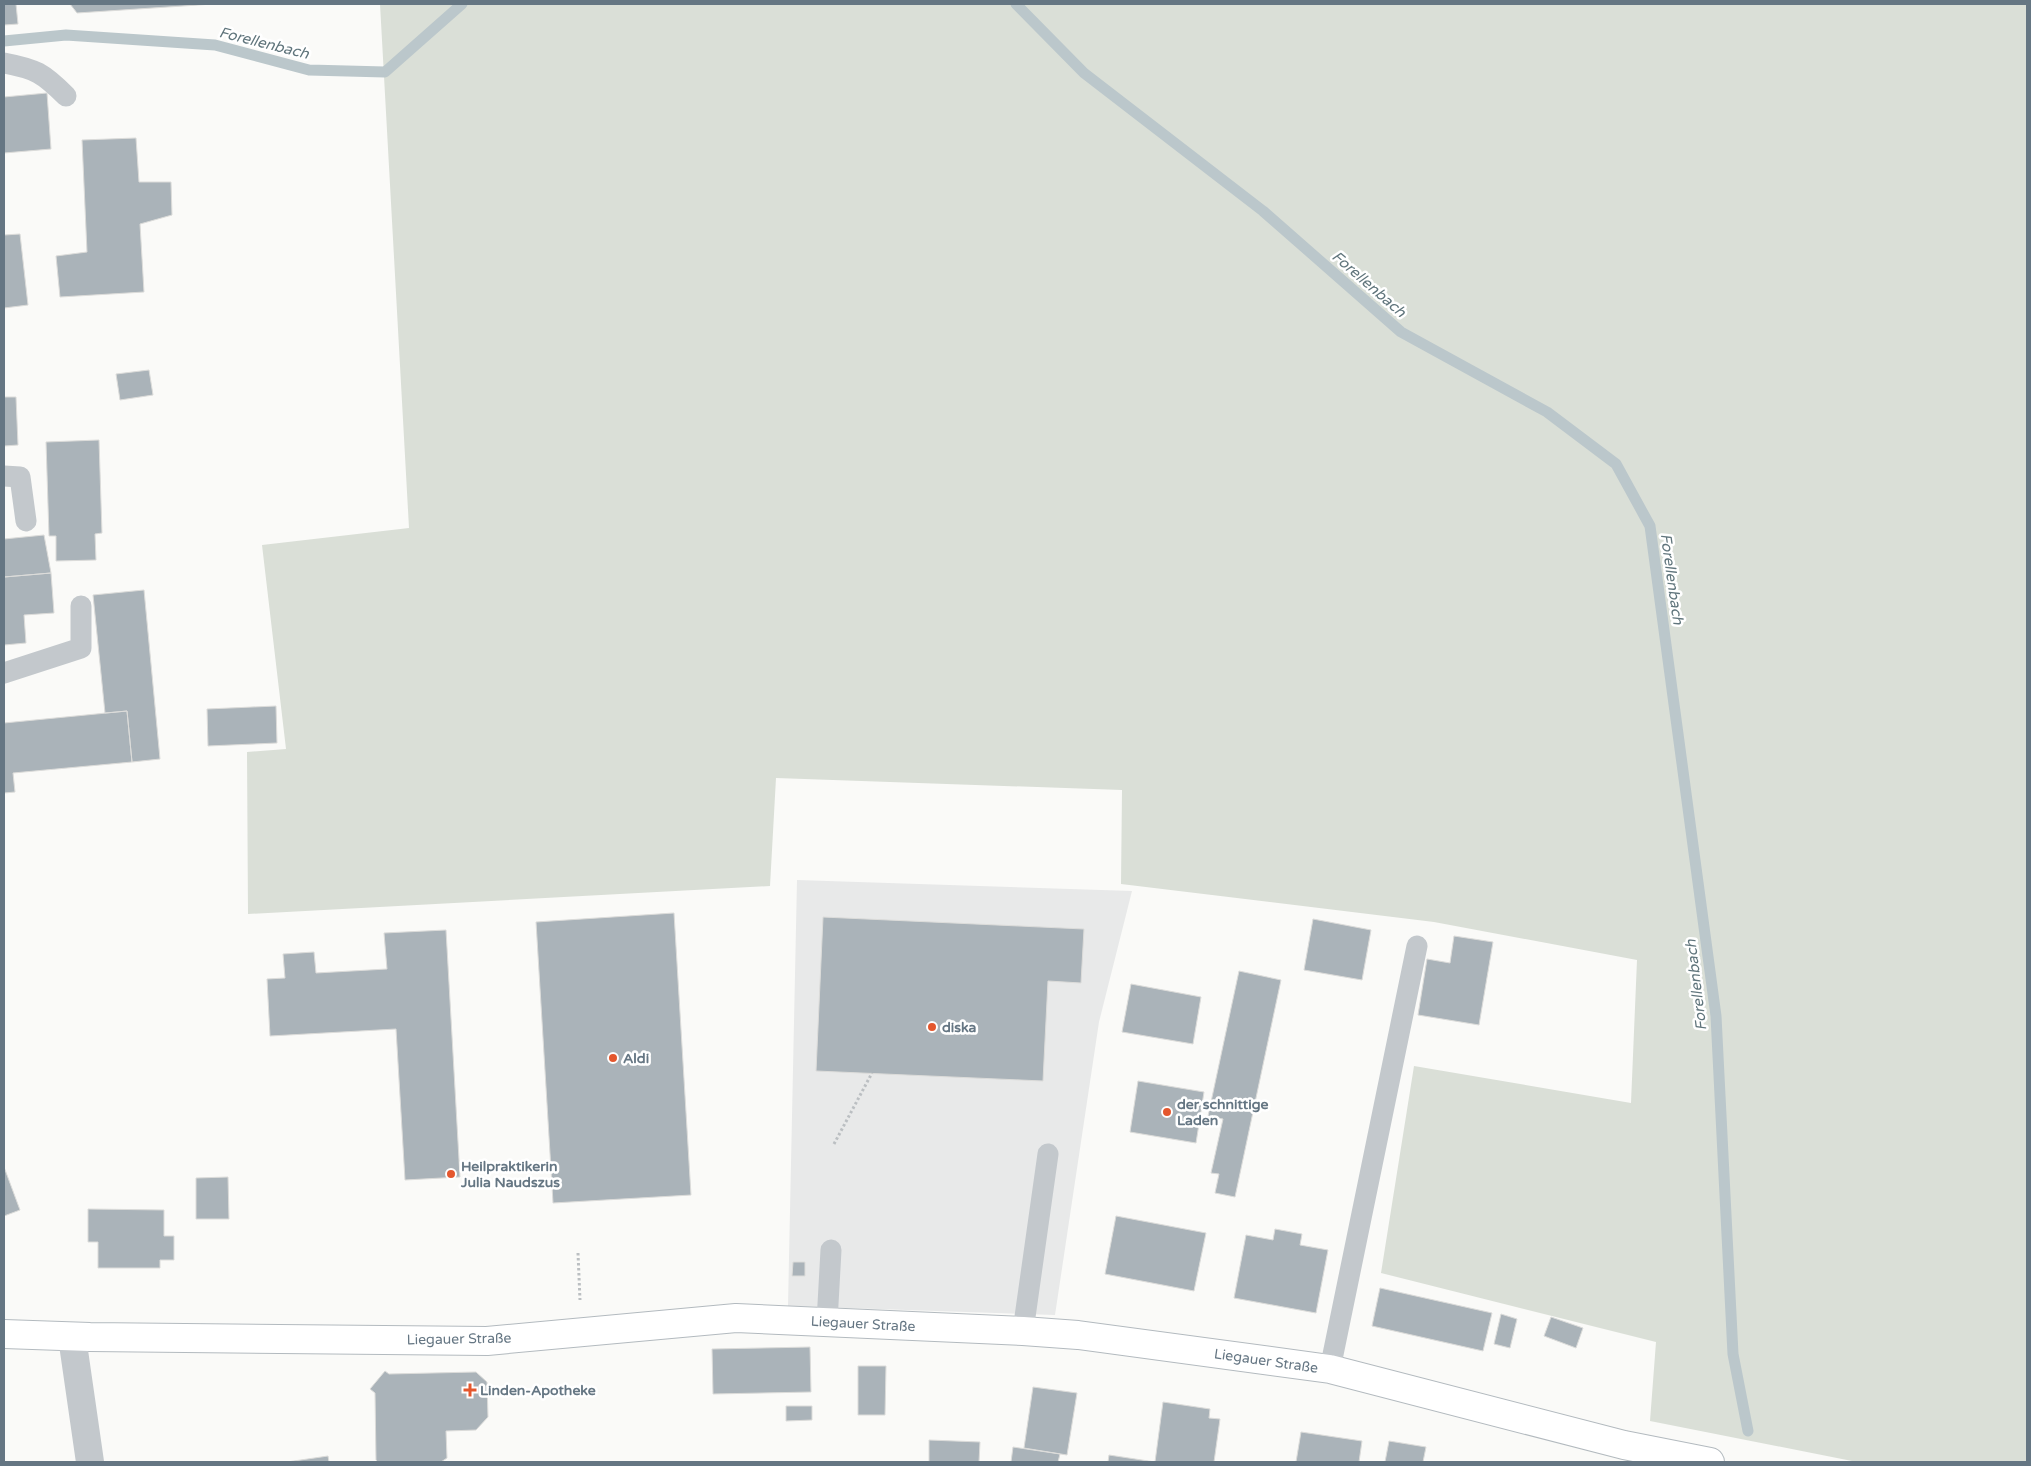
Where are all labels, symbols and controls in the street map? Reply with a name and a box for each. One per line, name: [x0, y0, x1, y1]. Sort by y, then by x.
water label: Forellenbach: [217, 23, 312, 63]
water label: Forellenbach: [1328, 247, 1410, 321]
water label: Forellenbach: [1657, 532, 1687, 627]
water label: Forellenbach: [1681, 938, 1711, 1032]
place label: diska: [942, 1019, 977, 1036]
marker: diska: [926, 1021, 938, 1033]
place label: Aldi: [623, 1050, 649, 1067]
marker: Aldi: [607, 1052, 619, 1064]
place label: der schnittige Laden: [1177, 1096, 1268, 1129]
marker: der schnittige Laden: [1161, 1106, 1173, 1118]
place label: Heilpraktikerin Julia Naudszus: [460, 1158, 560, 1191]
marker: Heilpraktikerin Julia Naudszus: [445, 1168, 457, 1180]
street label: Liegauer Straße: [810, 1313, 916, 1335]
street label: Liegauer Straße: [406, 1330, 512, 1348]
street label: Liegauer Straße: [1213, 1345, 1319, 1377]
place label: Linden-Apotheke: [480, 1382, 596, 1399]
marker: Linden-Apotheke: [464, 1384, 476, 1396]

